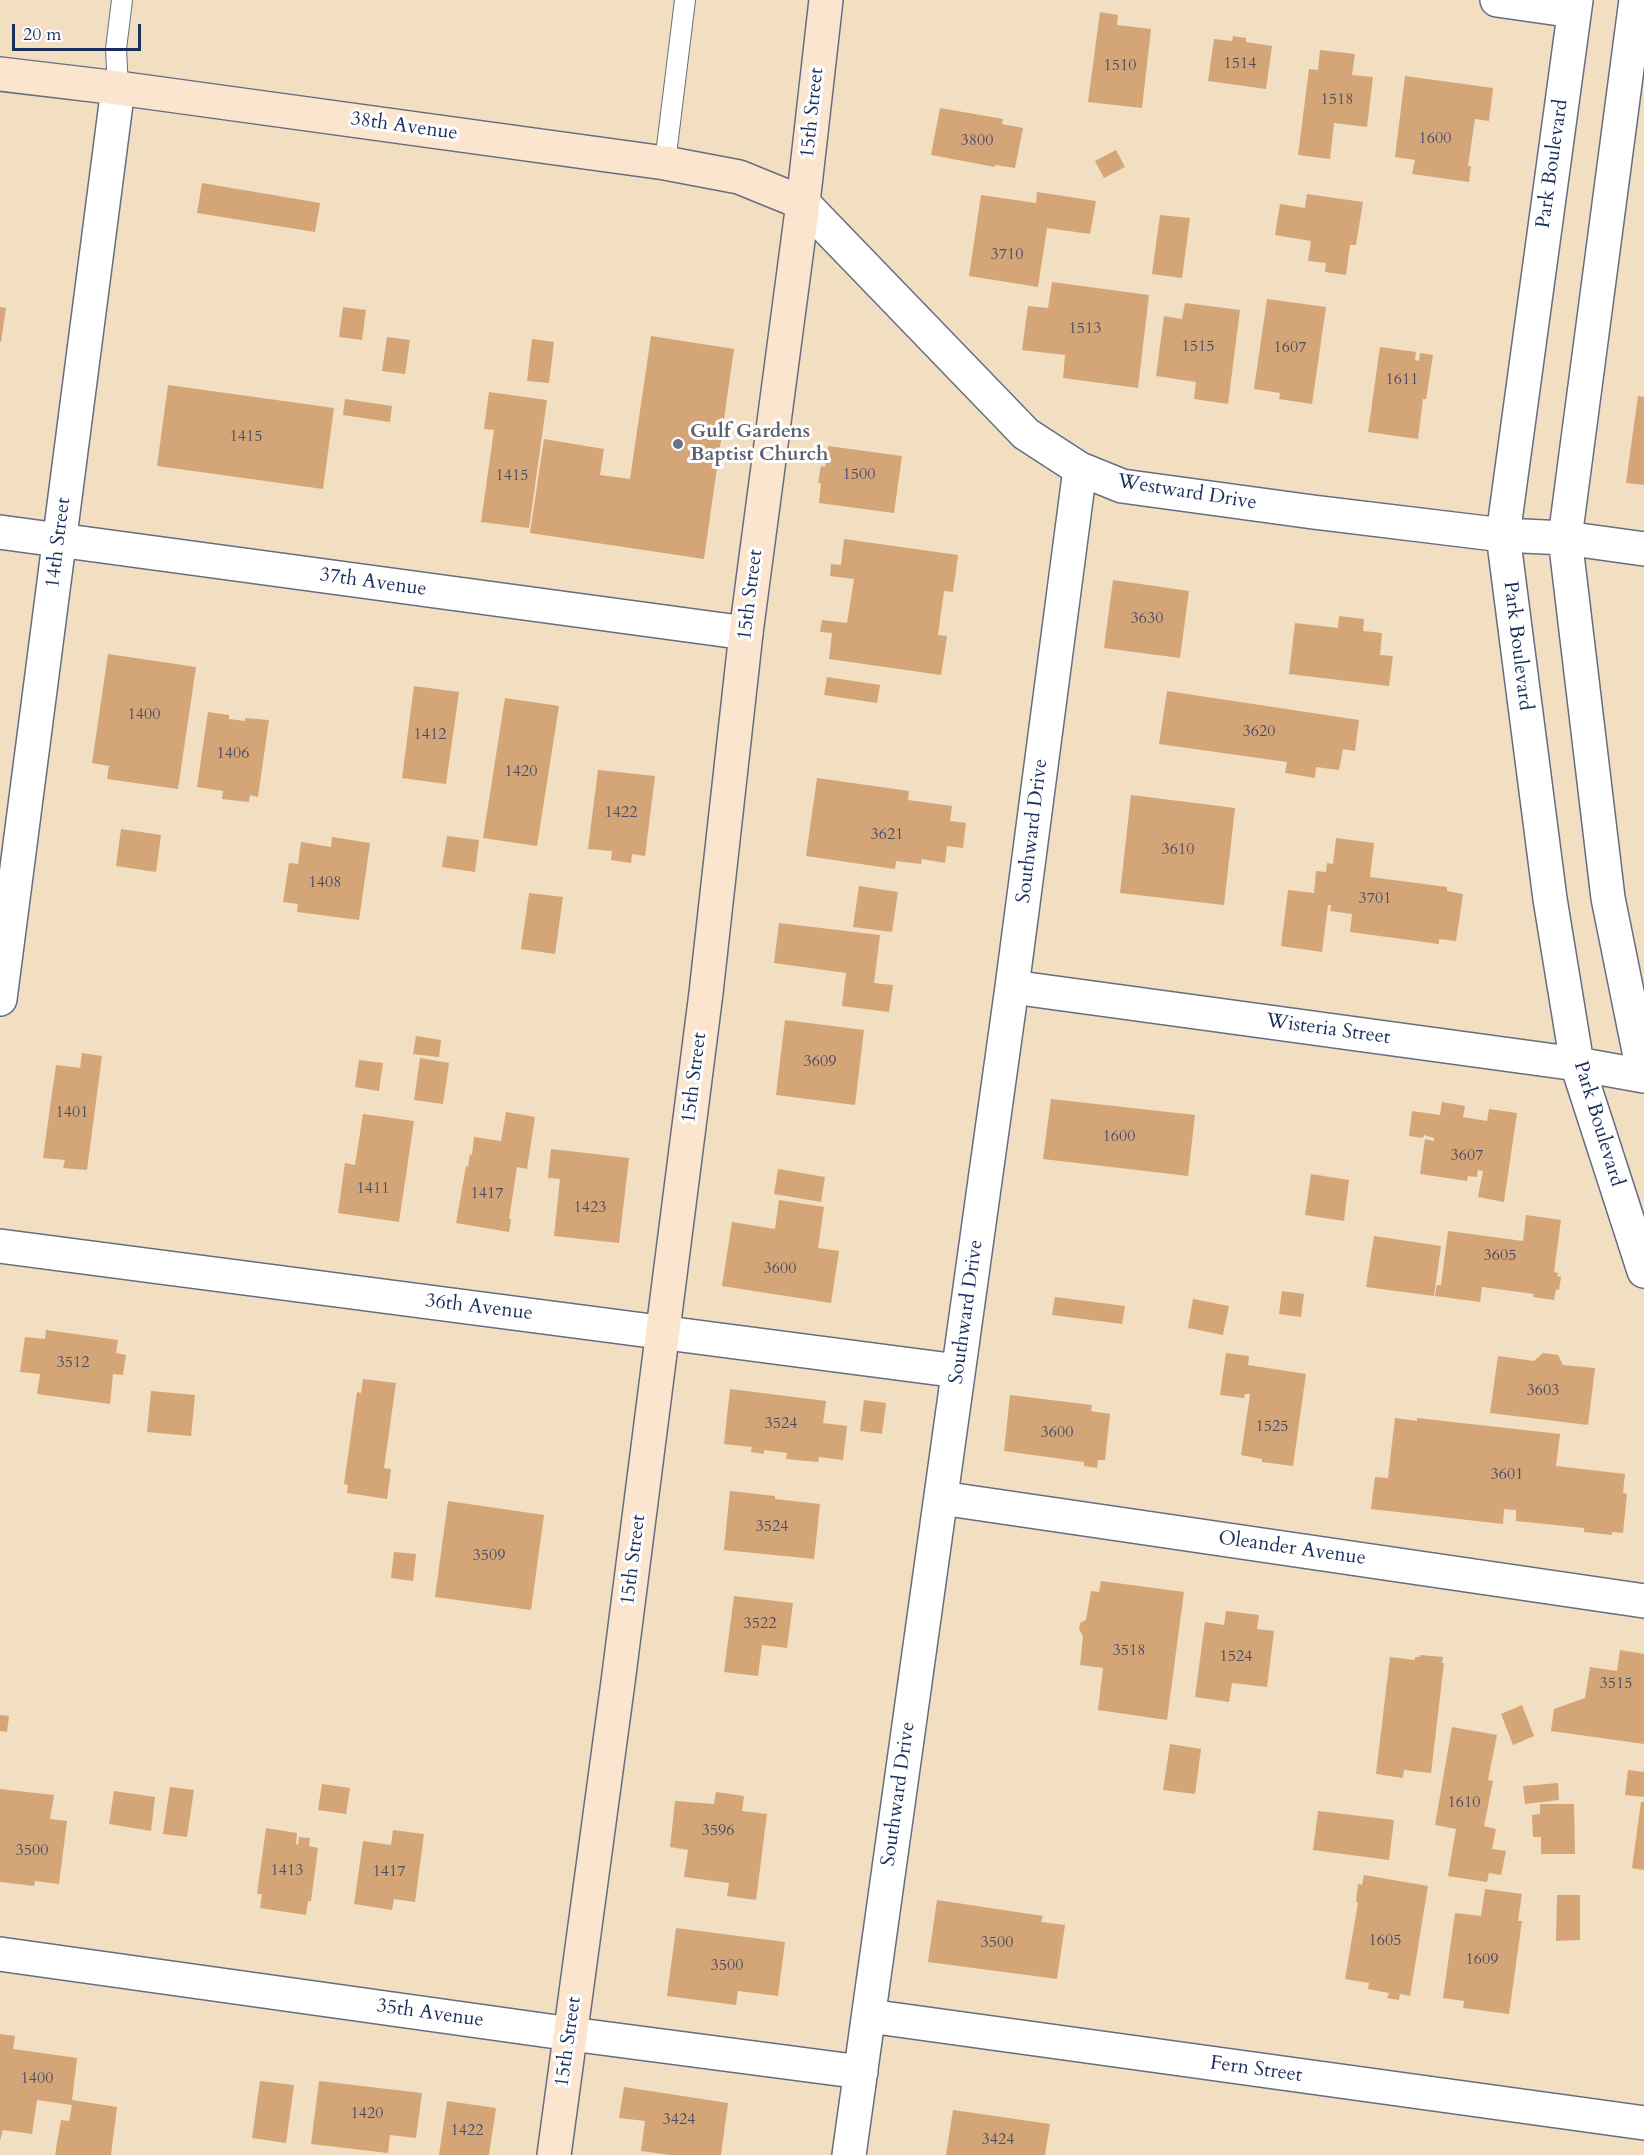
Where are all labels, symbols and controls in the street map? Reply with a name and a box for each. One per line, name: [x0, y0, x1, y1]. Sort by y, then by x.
scale bar: [15, 12, 144, 50]
text: 20 m: [23, 22, 62, 47]
house number: 1514: [1224, 54, 1256, 74]
house number: 1510: [1104, 56, 1136, 76]
street label: 15th Street: [796, 66, 830, 160]
house number: 1518: [1321, 90, 1353, 110]
street label: Park Boulevard: [1532, 98, 1574, 230]
street label: 38th Avenue: [349, 108, 459, 146]
house number: 1600: [1419, 129, 1451, 149]
house number: 3800: [961, 131, 993, 151]
house number: 3710: [991, 245, 1023, 265]
house number: 1513: [1069, 319, 1101, 339]
house number: 1515: [1182, 337, 1214, 357]
house number: 1607: [1274, 338, 1306, 358]
house number: 1611: [1386, 370, 1418, 390]
place label: Gulf Gardens Baptist Church: [690, 420, 829, 467]
house number: 1415: [230, 427, 262, 447]
marker: Gulf Gardens Baptist Church: [671, 437, 685, 451]
house number: 1500: [843, 465, 875, 485]
house number: 1415: [496, 466, 528, 486]
street label: Westward Drive: [1116, 470, 1258, 516]
street label: 14th Street: [42, 496, 76, 590]
street label: 15th Street: [734, 548, 768, 642]
street label: 37th Avenue: [318, 564, 428, 602]
street label: Park Boulevard: [1497, 580, 1537, 712]
house number: 3630: [1131, 609, 1163, 629]
house number: 1400: [128, 705, 160, 725]
house number: 3620: [1243, 722, 1275, 742]
house number: 1412: [414, 725, 446, 745]
house number: 1406: [217, 744, 249, 764]
street label: Southward Drive: [1012, 757, 1054, 905]
house number: 1420: [505, 762, 537, 782]
house number: 1422: [605, 803, 637, 823]
house number: 3621: [871, 825, 903, 845]
house number: 3610: [1162, 840, 1194, 860]
house number: 1408: [309, 873, 341, 893]
house number: 3701: [1359, 889, 1391, 909]
street label: Wisteria Street: [1265, 1009, 1391, 1051]
street label: 15th Street: [678, 1031, 712, 1125]
house number: 3609: [804, 1052, 836, 1072]
street label: Park Boulevard: [1568, 1058, 1628, 1190]
house number: 1401: [56, 1103, 88, 1123]
house number: 1600: [1103, 1127, 1135, 1147]
house number: 3607: [1451, 1146, 1483, 1166]
house number: 1411: [357, 1179, 389, 1199]
house number: 1417: [471, 1184, 503, 1204]
house number: 1423: [574, 1198, 606, 1218]
street label: Southward Drive: [945, 1238, 989, 1386]
house number: 3605: [1484, 1246, 1516, 1266]
house number: 3600: [764, 1259, 796, 1279]
street label: 36th Avenue: [424, 1290, 534, 1326]
house number: 3512: [57, 1353, 89, 1373]
house number: 3603: [1527, 1381, 1559, 1401]
house number: 3524: [765, 1414, 797, 1434]
house number: 1525: [1256, 1417, 1288, 1437]
house number: 3600: [1041, 1423, 1073, 1443]
house number: 3601: [1491, 1465, 1523, 1485]
street label: 15th Street: [617, 1513, 651, 1607]
house number: 3524: [756, 1517, 788, 1537]
street label: Oleander Avenue: [1217, 1527, 1367, 1571]
house number: 3509: [473, 1546, 505, 1566]
house number: 3522: [744, 1614, 776, 1634]
house number: 3518: [1113, 1641, 1145, 1661]
house number: 1524: [1220, 1647, 1252, 1667]
house number: 3515: [1600, 1674, 1632, 1694]
street label: Southward Drive: [877, 1720, 921, 1868]
house number: 1610: [1448, 1793, 1480, 1813]
house number: 3596: [702, 1821, 734, 1841]
house number: 3500: [16, 1841, 48, 1861]
house number: 1413: [271, 1861, 303, 1881]
house number: 1417: [373, 1862, 405, 1882]
house number: 1605: [1369, 1931, 1401, 1951]
house number: 3500: [981, 1933, 1013, 1953]
house number: 1609: [1466, 1950, 1498, 1970]
house number: 3500: [711, 1956, 743, 1976]
street label: 35th Avenue: [375, 1995, 485, 2033]
street label: 15th Street: [551, 1995, 587, 2089]
street label: Fern Street: [1208, 2052, 1304, 2088]
house number: 1400: [21, 2069, 53, 2089]
house number: 1420: [351, 2104, 383, 2124]
house number: 3424: [663, 2110, 695, 2130]
house number: 1422: [451, 2121, 483, 2141]
house number: 3424: [982, 2130, 1014, 2150]

